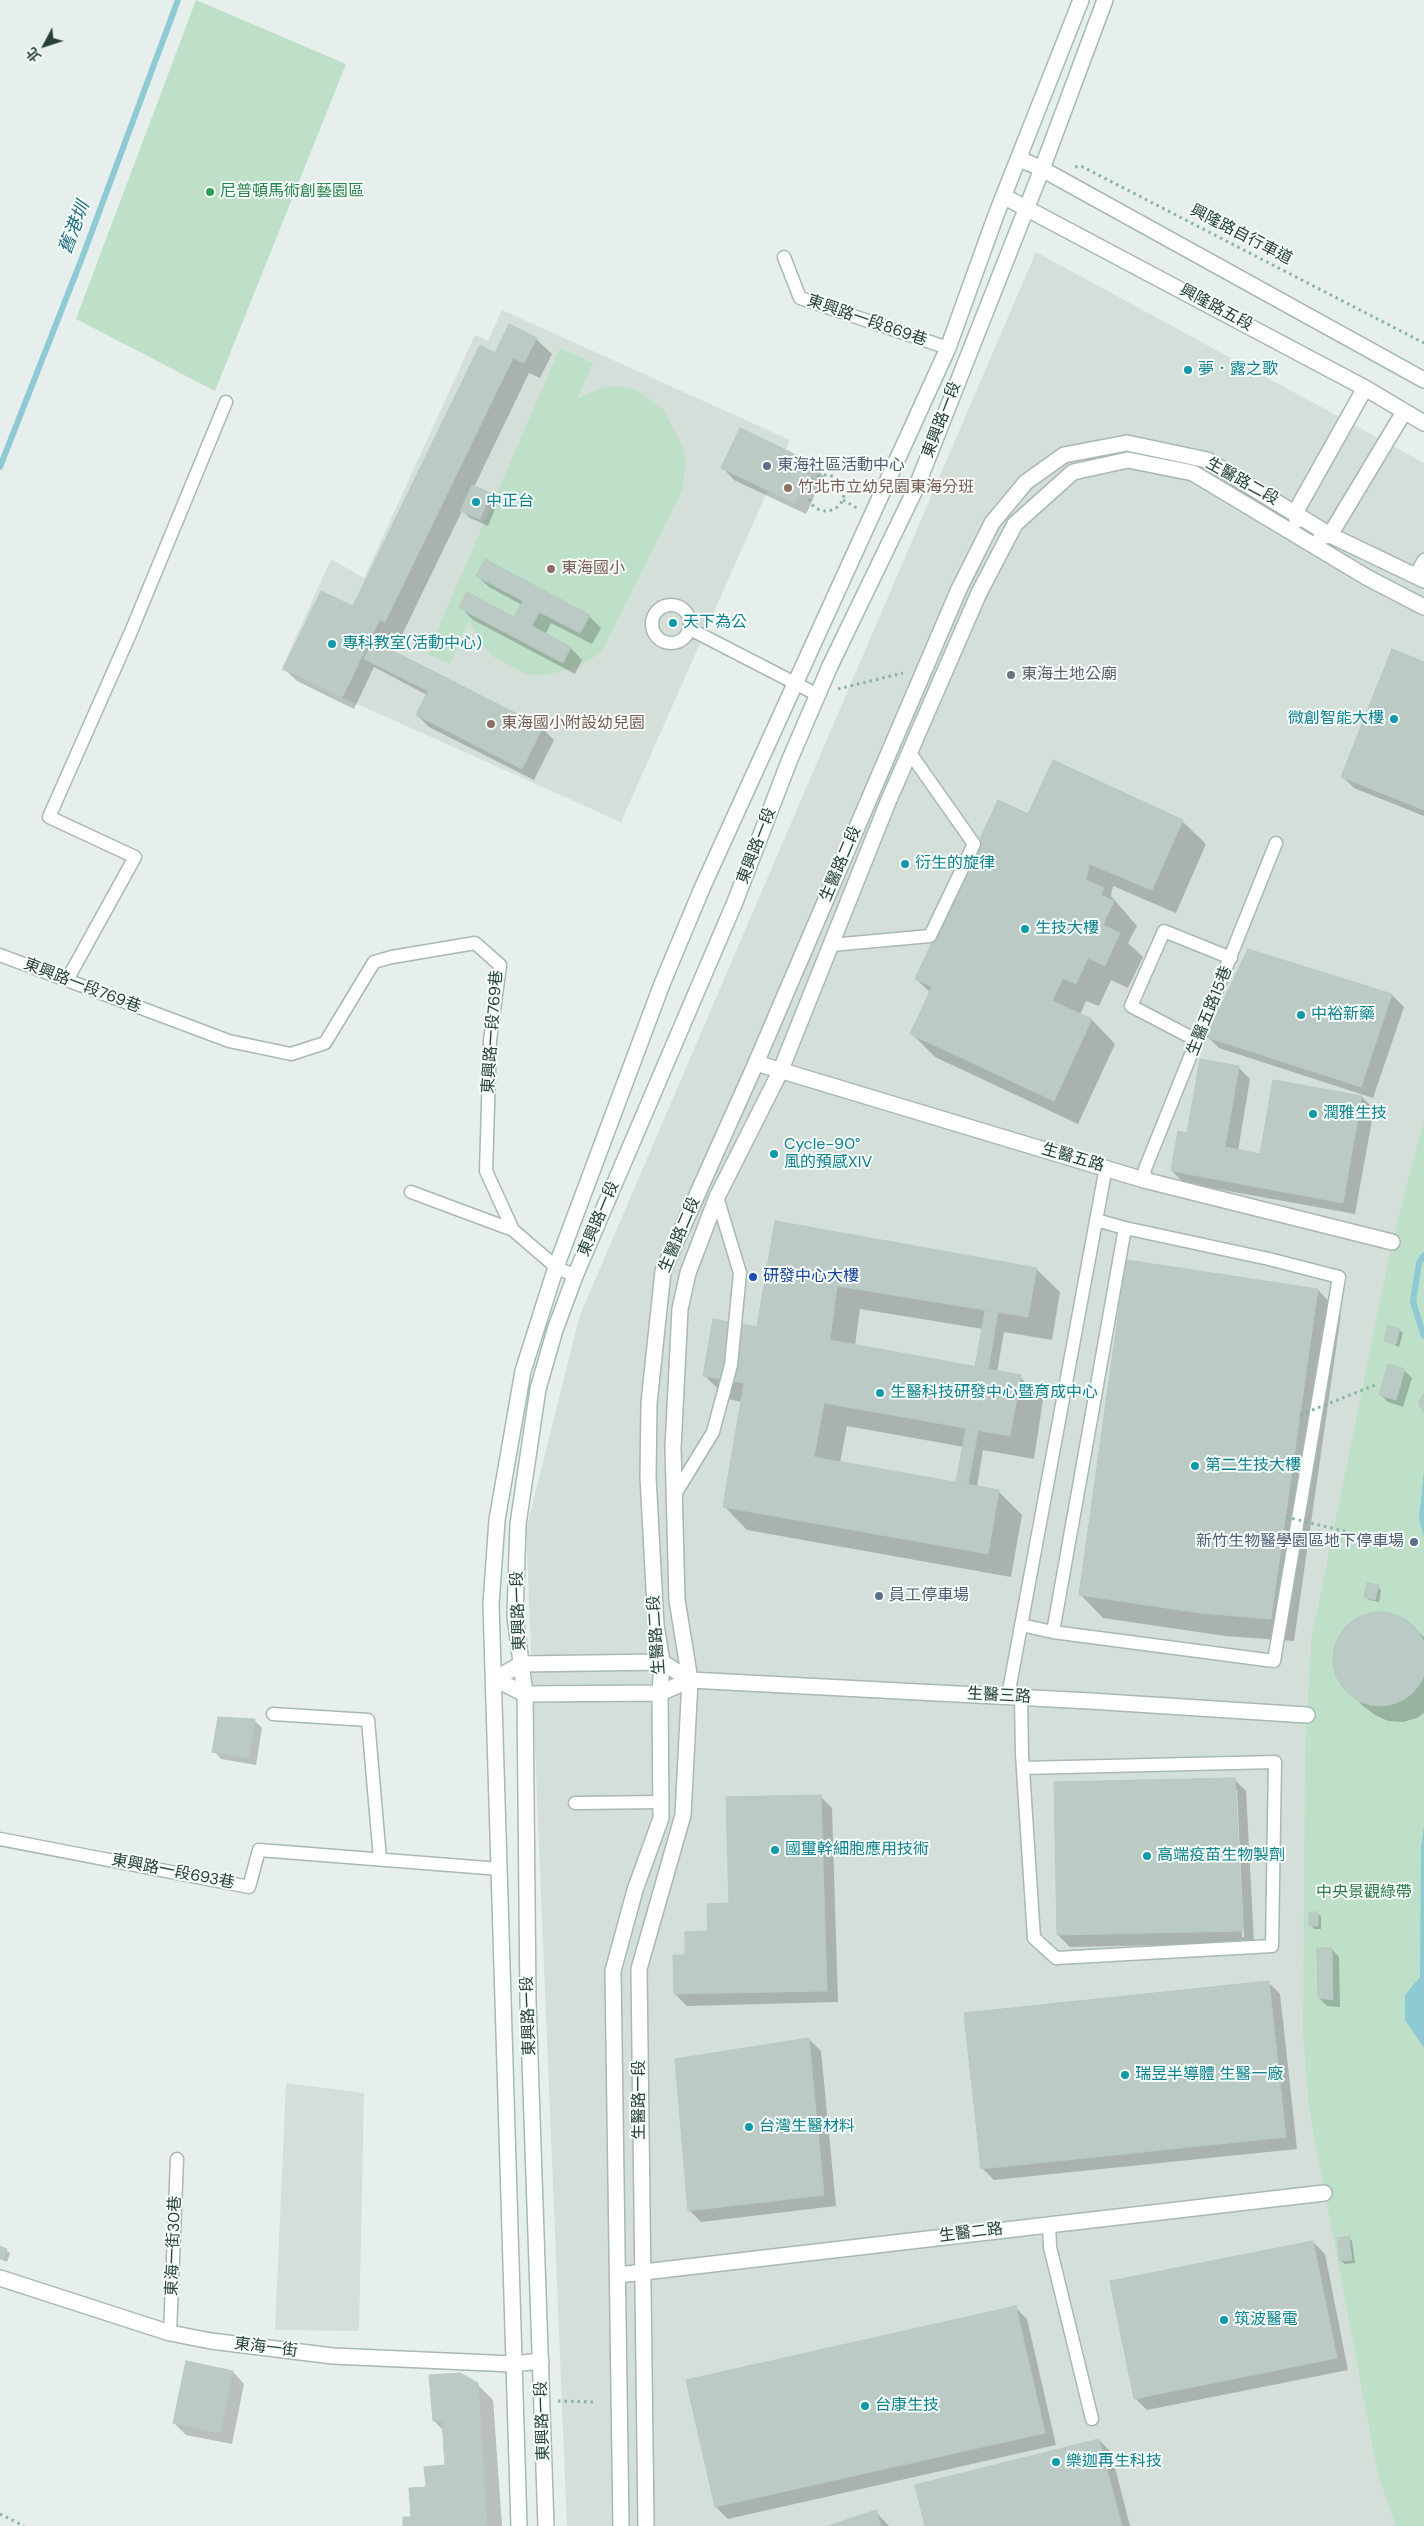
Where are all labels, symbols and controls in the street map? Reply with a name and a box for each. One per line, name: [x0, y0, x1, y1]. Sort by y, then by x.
north arrow: [20, 20, 70, 70]
text: 北: [22, 43, 45, 66]
place label: 尼普頓馬術創藝園區: [220, 182, 364, 202]
marker: 尼普頓馬術創藝園區: [204, 186, 216, 198]
water label: 舊港圳: [55, 199, 95, 257]
street label: 興隆路自行車道: [1187, 201, 1295, 269]
street label: 興隆路五段: [1176, 281, 1256, 335]
street label: 東興路一段869巷: [805, 291, 929, 351]
place label: 夢．露之歌: [1198, 360, 1278, 380]
marker: 夢．露之歌: [1182, 364, 1194, 376]
street label: 東興路一段: [919, 379, 965, 461]
street label: 生醫路二段: [1202, 454, 1282, 510]
place label: 東海社區活動中心: [777, 456, 905, 476]
marker: 東海社區活動中心: [761, 460, 773, 472]
place label: 竹北市立幼兒園東海分班: [798, 478, 974, 498]
marker: 竹北市立幼兒園東海分班: [782, 482, 794, 494]
place label: 中正台: [486, 492, 534, 512]
marker: 中正台: [470, 496, 482, 508]
place label: 東海國小: [561, 559, 625, 579]
marker: 東海國小: [545, 563, 557, 575]
place label: 天下為公: [683, 613, 747, 633]
marker: 天下為公: [667, 617, 679, 629]
place label: 專科教室(活動中心): [342, 634, 482, 654]
marker: 專科教室(活動中心): [326, 638, 338, 650]
place label: 東海土地公廟: [1021, 665, 1117, 685]
marker: 東海土地公廟: [1005, 669, 1017, 681]
place label: 微創智能大樓: [1288, 709, 1384, 729]
marker: 微創智能大樓: [1388, 713, 1400, 725]
place label: 東海國小附設幼兒園: [501, 714, 645, 734]
marker: 東海國小附設幼兒園: [485, 718, 497, 730]
street label: 東興路一段: [734, 805, 780, 887]
street label: 生醫路二段: [817, 823, 865, 905]
place label: 衍生的旋律: [915, 854, 995, 874]
marker: 衍生的旋律: [899, 858, 911, 870]
place label: 生技大樓: [1035, 919, 1099, 939]
marker: 生技大樓: [1019, 923, 1031, 935]
street label: 東興路一段769巷: [21, 955, 143, 1017]
street label: 生醫五路15巷: [1183, 963, 1237, 1059]
street label: 東興路一段769巷: [479, 970, 507, 1094]
place label: 中裕新藥: [1311, 1005, 1375, 1025]
marker: 中裕新藥: [1295, 1009, 1307, 1021]
place label: 潤雅生技: [1323, 1104, 1387, 1124]
marker: 潤雅生技: [1307, 1108, 1319, 1120]
place label: Cycle-90° 風的預感XIV: [784, 1135, 872, 1173]
street label: 生醫五路: [1040, 1140, 1106, 1176]
marker: Cycle-90° 風的預感XIV: [768, 1148, 780, 1160]
street label: 東興路一段: [575, 1178, 623, 1260]
street label: 生醫路二段: [656, 1194, 704, 1276]
place label: 研發中心大樓: [763, 1267, 859, 1287]
marker: 研發中心大樓: [747, 1271, 759, 1283]
place label: 生醫科技研發中心暨育成中心: [890, 1383, 1098, 1403]
marker: 生醫科技研發中心暨育成中心: [874, 1387, 886, 1399]
place label: 第二生技大樓: [1205, 1456, 1301, 1476]
marker: 第二生技大樓: [1189, 1460, 1201, 1472]
place label: 新竹生物醫學園區地下停車場: [1196, 1532, 1404, 1552]
marker: 新竹生物醫學園區地下停車場: [1408, 1536, 1420, 1548]
street label: 東興路一段: [508, 1571, 530, 1651]
place label: 員工停車場: [889, 1586, 969, 1606]
marker: 員工停車場: [873, 1590, 885, 1602]
street label: 生醫路二段: [645, 1594, 669, 1676]
street label: 生醫三路: [967, 1685, 1031, 1707]
place label: 國璽幹細胞應用技術: [785, 1840, 929, 1860]
marker: 國璽幹細胞應用技術: [769, 1844, 781, 1856]
place label: 高端疫苗生物製劑: [1157, 1846, 1285, 1866]
marker: 高端疫苗生物製劑: [1141, 1850, 1153, 1862]
street label: 東興路一段693巷: [110, 1851, 236, 1893]
park label: 中央景觀綠帶: [1316, 1883, 1412, 1903]
street label: 東興路一段: [518, 1976, 540, 2056]
street label: 生醫路一段: [630, 2060, 650, 2140]
place label: 瑞昱半導體 生醫一廠: [1135, 2065, 1283, 2085]
marker: 瑞昱半導體 生醫一廠: [1119, 2069, 1131, 2081]
place label: 台灣生醫材料: [759, 2117, 855, 2137]
marker: 台灣生醫材料: [743, 2121, 755, 2133]
street label: 東海一街30巷: [163, 2195, 185, 2297]
street label: 生醫二路: [938, 2220, 1004, 2246]
place label: 筑波醫電: [1234, 2310, 1298, 2330]
marker: 筑波醫電: [1218, 2314, 1230, 2326]
street label: 東海一街: [233, 2335, 299, 2361]
street label: 東興路一段: [532, 2381, 554, 2461]
place label: 台康生技: [875, 2396, 939, 2416]
marker: 台康生技: [859, 2400, 871, 2412]
place label: 樂迦再生科技: [1066, 2452, 1162, 2472]
marker: 樂迦再生科技: [1050, 2456, 1062, 2468]

